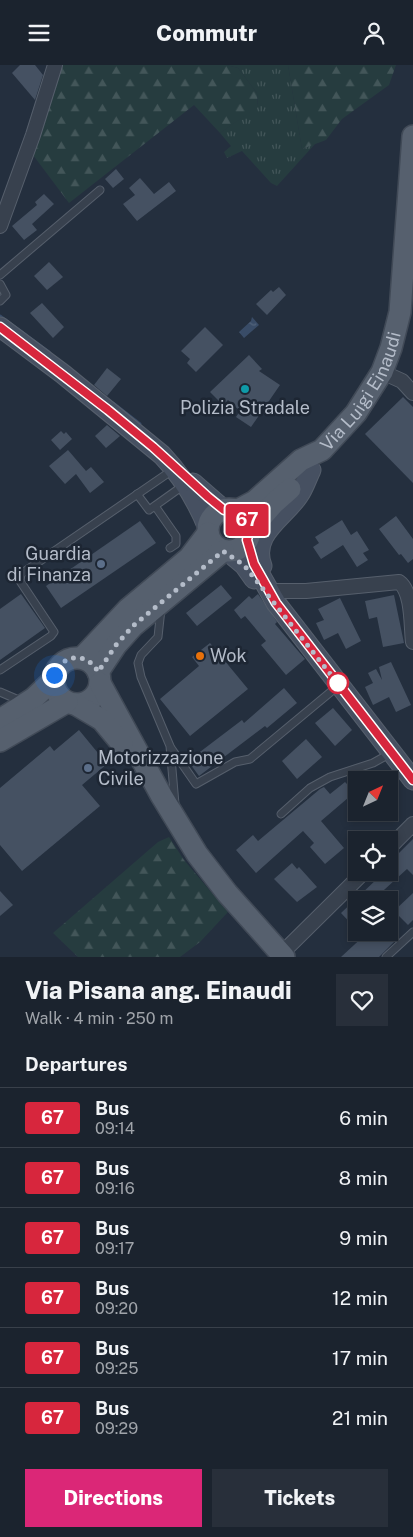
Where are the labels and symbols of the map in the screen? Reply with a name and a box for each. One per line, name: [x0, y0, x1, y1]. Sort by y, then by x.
street label: Via Luigi Einaudi: [316, 330, 405, 455]
marker: Polizia Stradale: [239, 383, 251, 395]
place label: Polizia Stradale: [180, 397, 310, 418]
line badge: 67: [224, 504, 270, 536]
place label: Guardia di Finanza: [7, 543, 91, 585]
marker: Guardia di Finanza: [95, 558, 107, 570]
place label: Wok: [210, 645, 247, 666]
marker: Wok: [194, 650, 206, 662]
your location: [42, 663, 67, 688]
unlabelled marker: [327, 672, 349, 694]
place label: Motorizzazione Civile: [98, 747, 223, 789]
marker: Motorizzazione Civile: [82, 762, 94, 774]
north arrow: [348, 771, 398, 821]

